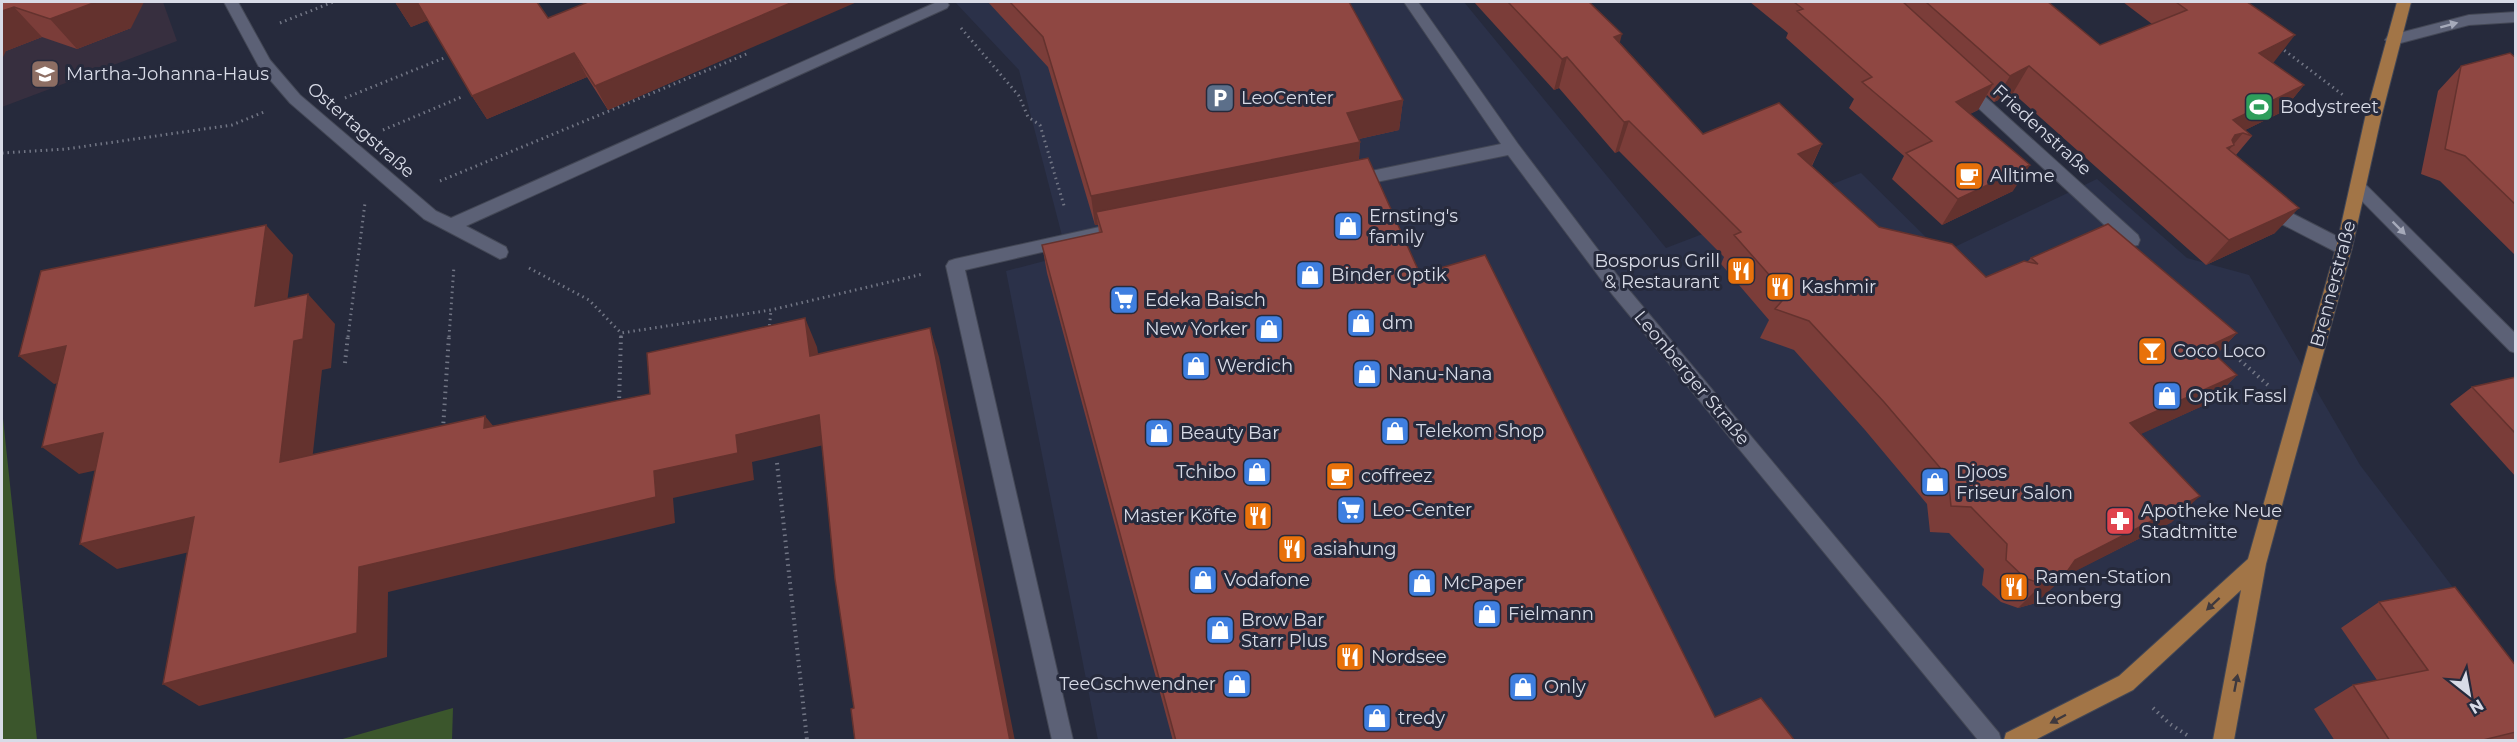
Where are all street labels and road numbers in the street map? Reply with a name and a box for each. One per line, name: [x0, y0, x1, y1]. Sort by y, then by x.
street label: Ostertagstraße: [303, 77, 419, 183]
street label: Friedenstraße: [1988, 80, 2096, 180]
street label: Brennerstraße: [2306, 218, 2360, 350]
street label: Leonberger Straße: [1629, 306, 1755, 450]

